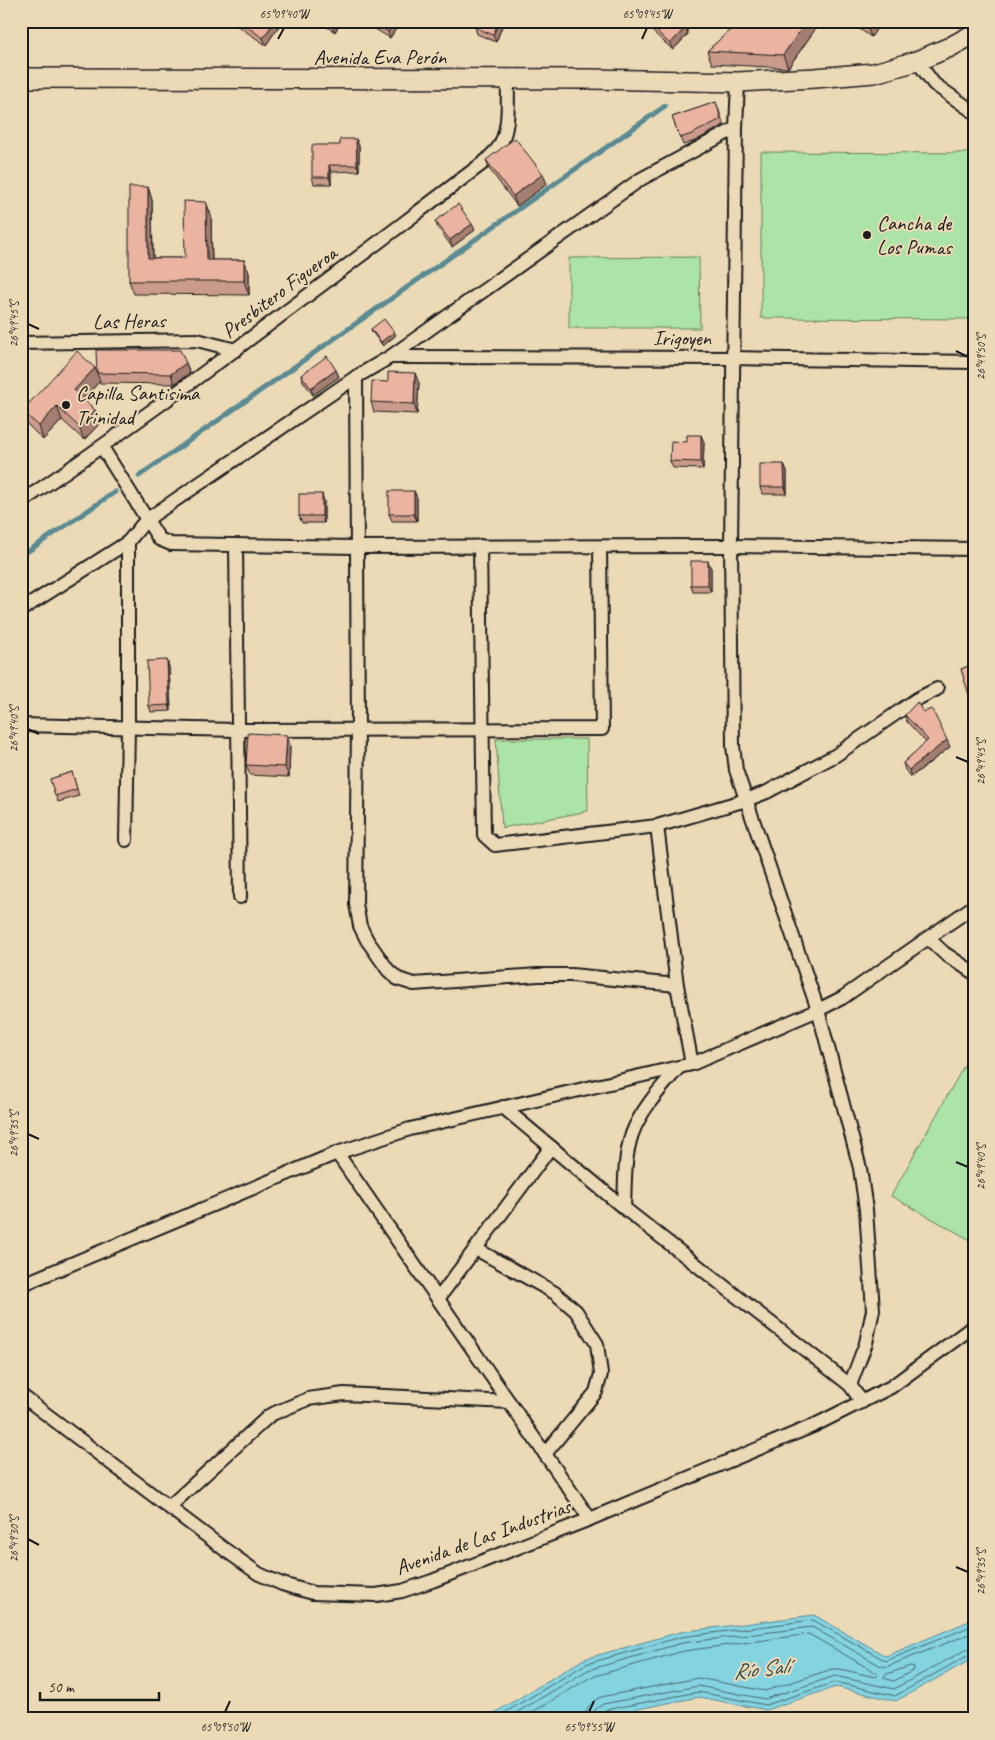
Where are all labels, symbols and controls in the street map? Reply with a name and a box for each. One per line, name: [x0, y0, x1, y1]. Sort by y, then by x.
text: 65°09'40"W: [260, 6, 311, 22]
text: 65°09'45"W: [623, 6, 674, 22]
street label: Avenida Eva Perón: [314, 44, 447, 70]
place label: Cancha de Los Pumas: [877, 210, 953, 260]
marker: Cancha de Los Pumas: [861, 229, 873, 241]
street label: Presbitero Figueroa: [216, 239, 344, 344]
text: 26°49'45"S: [6, 299, 22, 347]
street label: Las Heras: [93, 307, 167, 335]
street label: Irigoyen: [653, 325, 712, 351]
text: 26°49'50"S: [973, 332, 989, 380]
place label: Capilla Santisima Trinidad: [76, 380, 201, 430]
marker: Capilla Santisima Trinidad: [60, 399, 72, 411]
text: 26°49'40"S: [6, 704, 22, 752]
text: 26°49'45"S: [973, 737, 989, 785]
text: 26°49'35"S: [6, 1109, 22, 1157]
text: 26°49'40"S: [973, 1142, 989, 1190]
street label: Avenida de Las Industrias: [392, 1493, 576, 1581]
text: 26°49'30"S: [6, 1514, 22, 1562]
text: 26°49'35"S: [973, 1547, 989, 1595]
water label: Río Salí: [732, 1651, 798, 1686]
scale bar: [40, 1670, 159, 1702]
text: 50 m: [48, 1678, 75, 1697]
text: 65°09'50"W: [201, 1719, 252, 1735]
text: 65°09'55"W: [565, 1719, 616, 1735]

